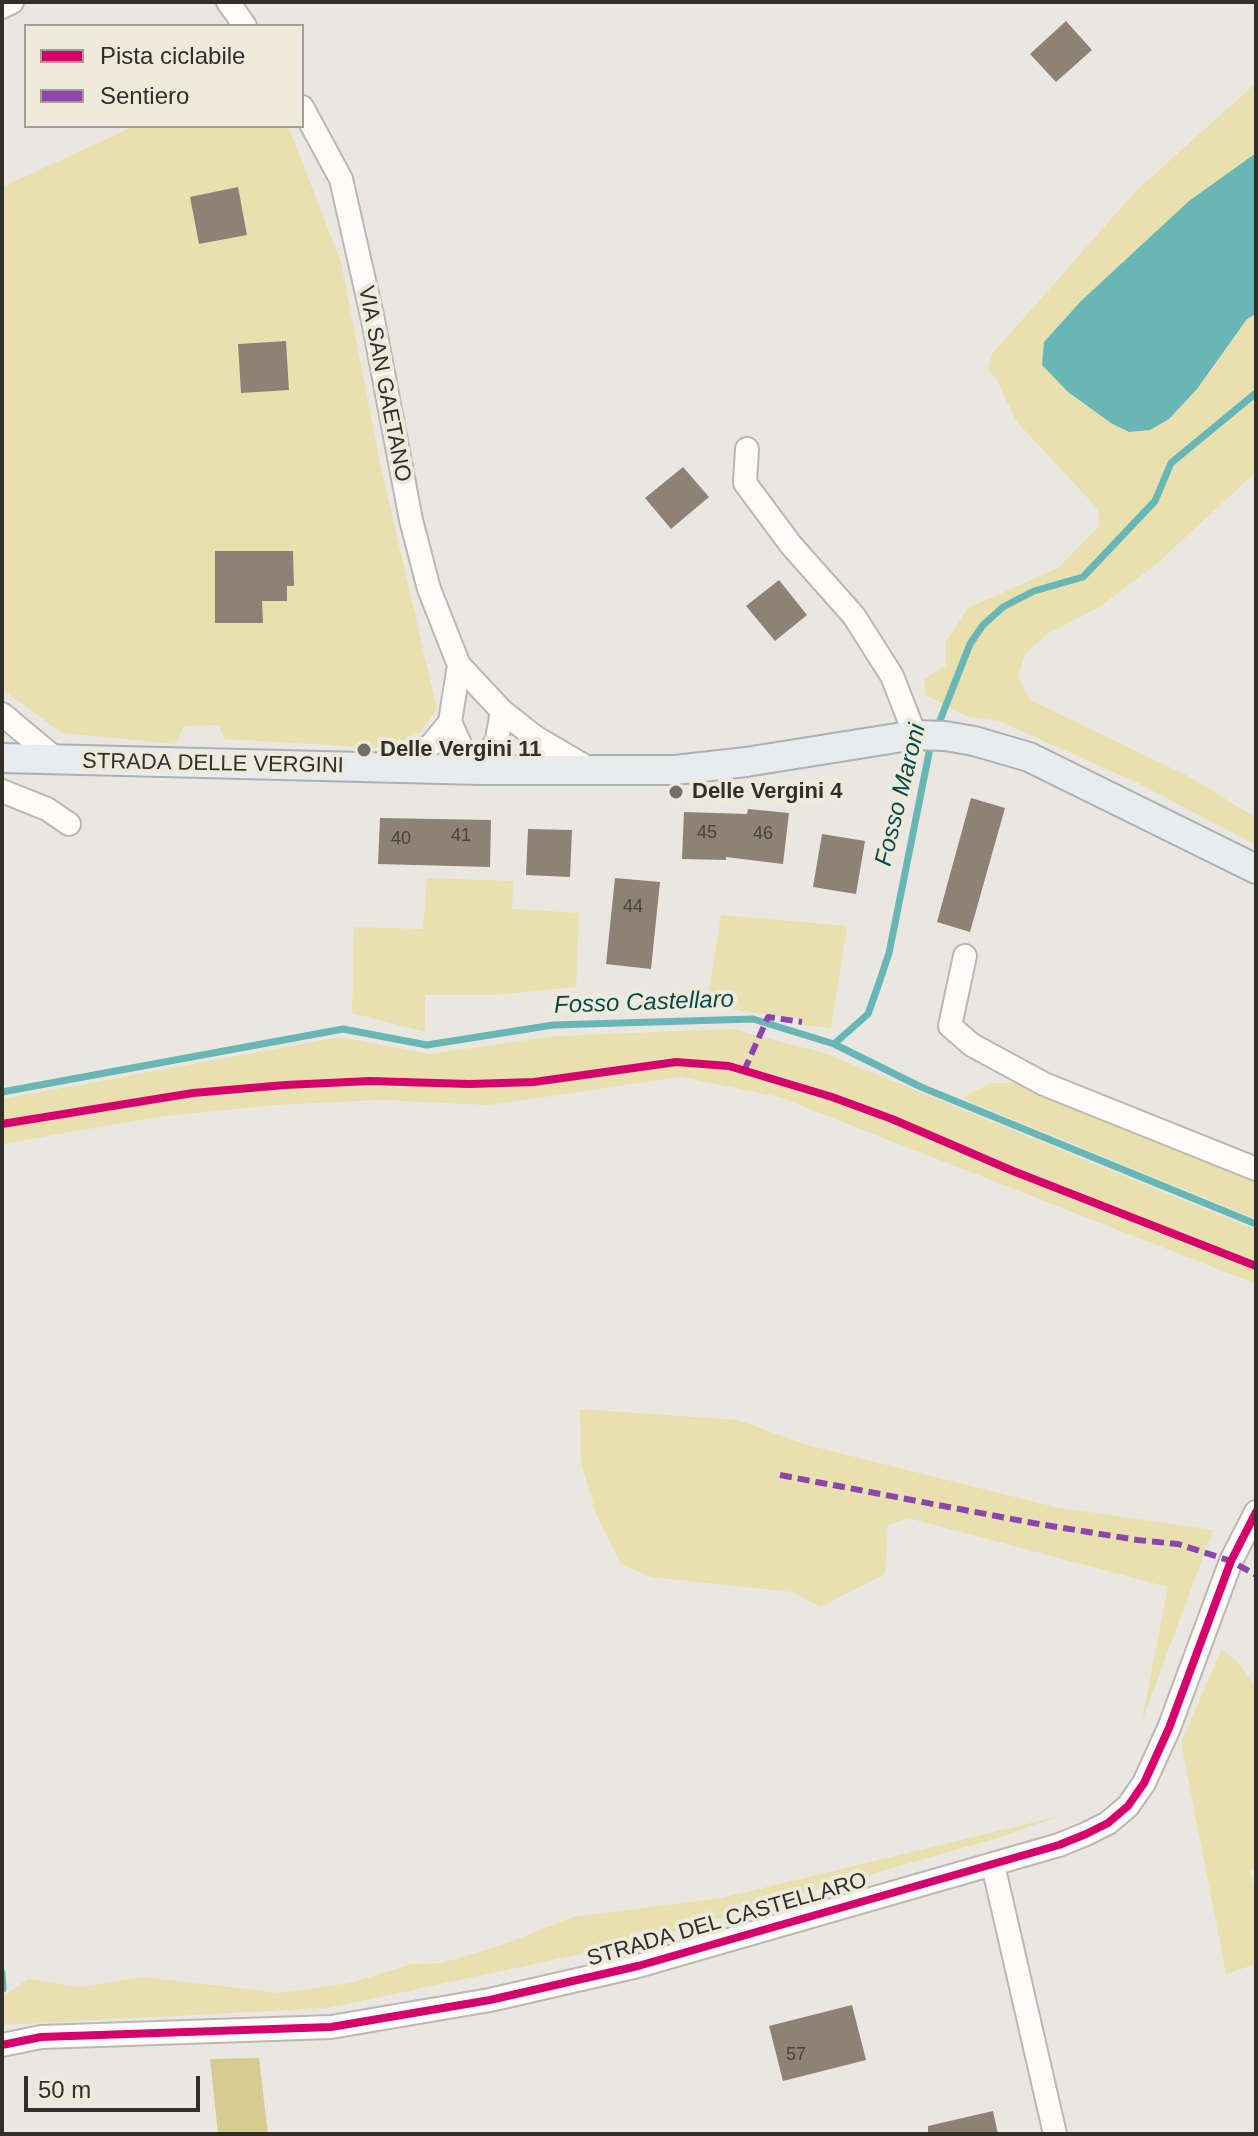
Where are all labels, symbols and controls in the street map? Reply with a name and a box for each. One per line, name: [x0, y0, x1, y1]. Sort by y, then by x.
legend: [24, 24, 304, 128]
text: Pista ciclabile: [100, 42, 245, 69]
text: Sentiero: [100, 82, 189, 109]
street label: VIA SAN GAETANO: [352, 284, 416, 484]
water label: Fosso Maroni: [869, 721, 933, 869]
place label: Delle Vergini 11: [380, 737, 541, 763]
marker: Delle Vergini 11: [355, 741, 373, 759]
street label: STRADA DELLE VERGINI: [82, 749, 344, 779]
place label: Delle Vergini 4: [692, 779, 842, 805]
marker: Delle Vergini 4: [667, 783, 685, 801]
house number: 45: [697, 822, 717, 844]
house number: 46: [753, 823, 773, 845]
house number: 41: [451, 825, 471, 847]
house number: 40: [391, 828, 411, 850]
house number: 44: [623, 896, 643, 918]
water label: Fosso Castellaro: [554, 985, 734, 1021]
street label: STRADA DEL CASTELLARO: [584, 1867, 870, 1973]
house number: 57: [786, 2044, 806, 2066]
scale bar: [28, 2060, 204, 2110]
text: 50 m: [38, 2076, 91, 2103]

